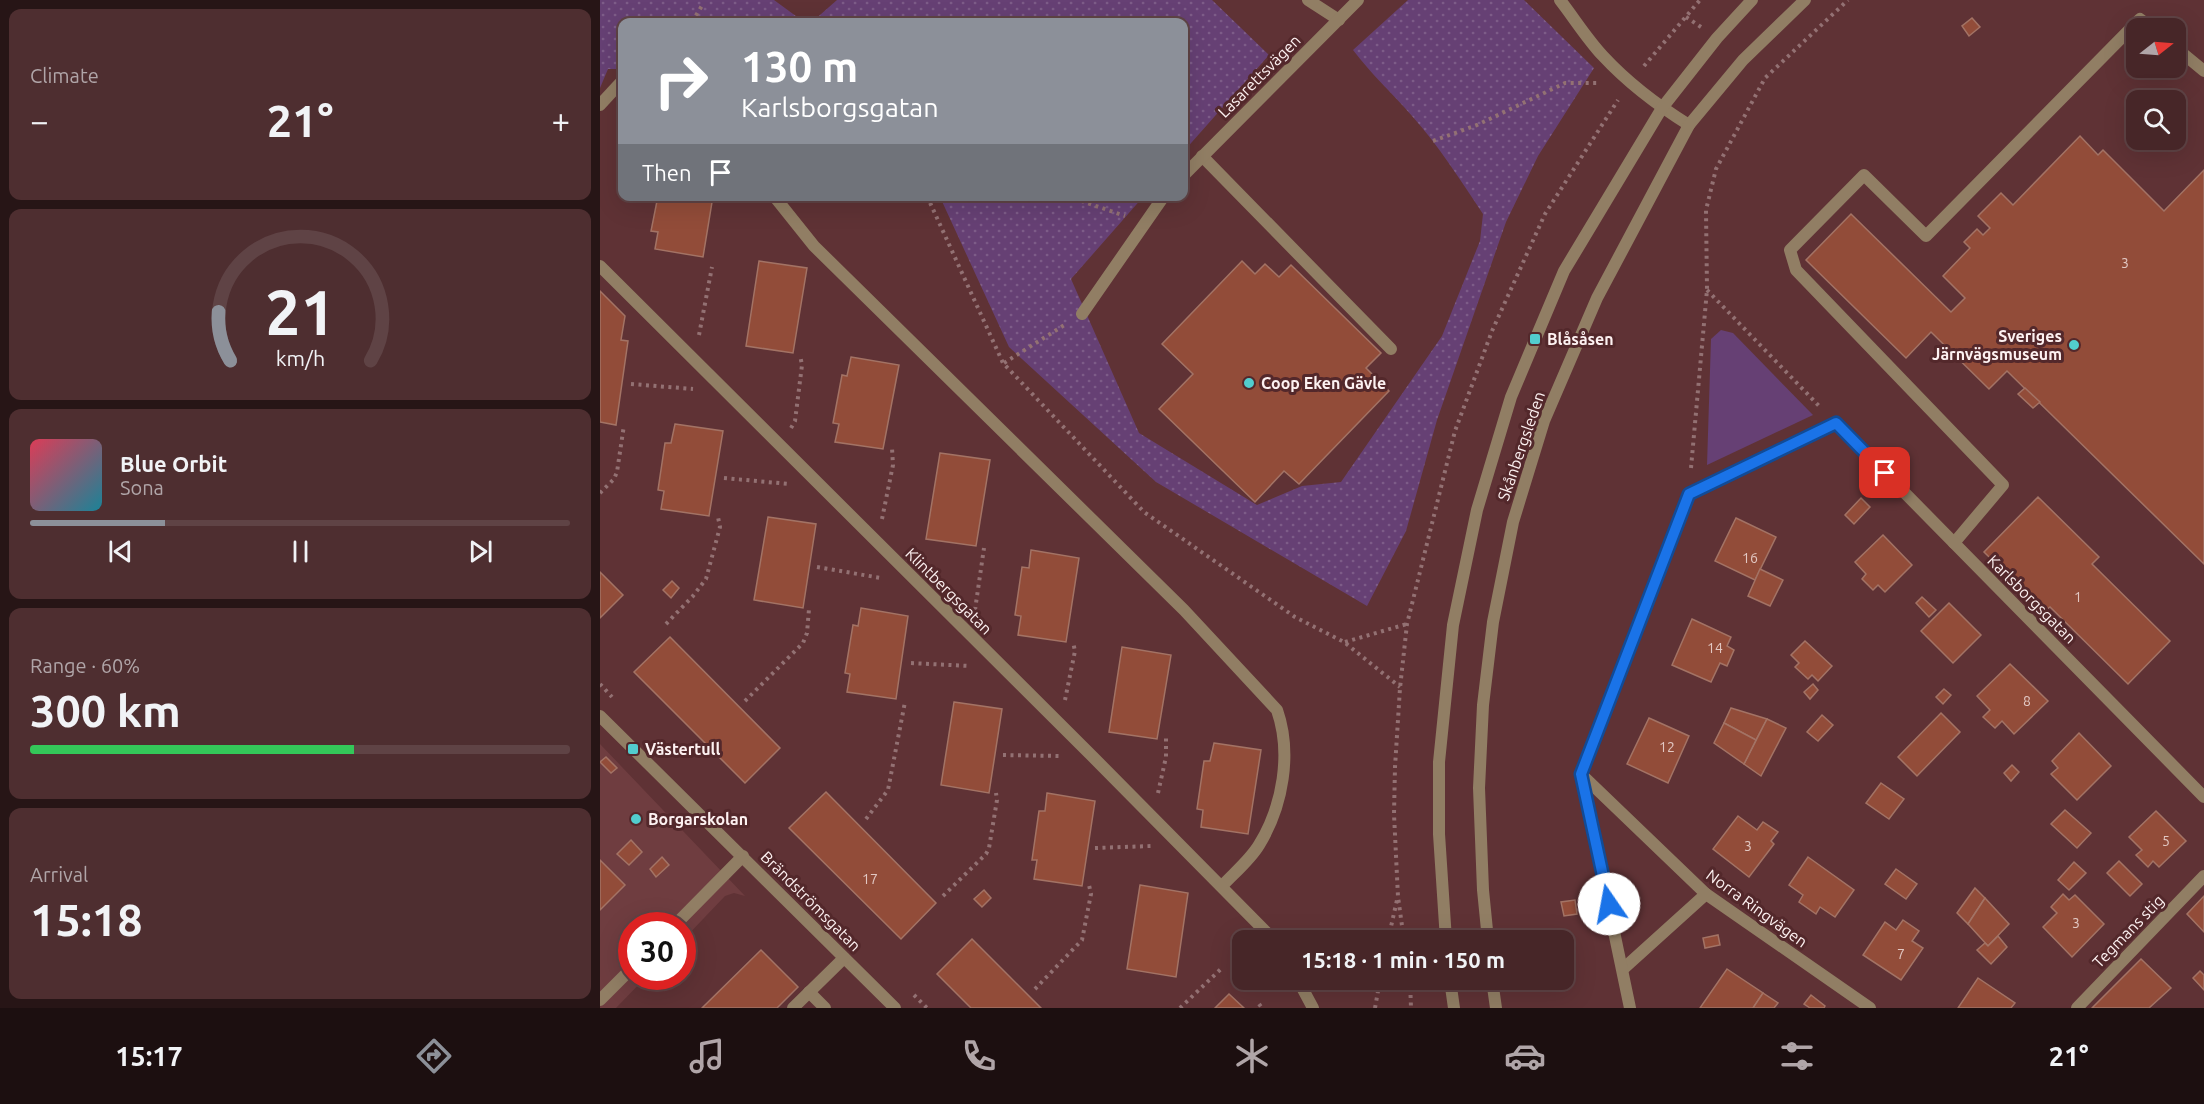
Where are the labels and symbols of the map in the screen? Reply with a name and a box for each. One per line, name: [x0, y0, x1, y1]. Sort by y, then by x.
north arrow: [2126, 18, 2186, 78]
street label: Lasarettsvägen: [1214, 31, 1304, 121]
house number: 3: [2121, 255, 2129, 271]
place label: Sveriges Järnvägsmuseum: [1932, 327, 2062, 363]
place label: Blåsåsen: [1547, 330, 1614, 348]
marker: Blåsåsen: [1528, 332, 1542, 346]
marker: Sveriges Järnvägsmuseum: [2067, 338, 2081, 352]
place label: Coop Eken Gävle: [1261, 374, 1386, 392]
marker: Coop Eken Gävle: [1242, 376, 1256, 390]
street label: Skånbergsleden: [1494, 389, 1548, 503]
pin: [1859, 447, 1910, 498]
street label: Klintbergsgatan: [902, 544, 996, 638]
house number: 16: [1742, 550, 1758, 566]
street label: Karlsborgsgatan: [1984, 551, 2080, 647]
house number: 1: [2074, 589, 2082, 605]
house number: 14: [1707, 640, 1723, 656]
house number: 8: [2023, 693, 2031, 709]
house number: 12: [1659, 739, 1675, 755]
place label: Västertull: [645, 740, 720, 758]
marker: Västertull: [626, 742, 640, 756]
place label: Borgarskolan: [648, 810, 748, 828]
marker: Borgarskolan: [629, 812, 643, 826]
house number: 5: [2162, 833, 2170, 849]
house number: 3: [1744, 838, 1752, 854]
street label: Brändströmsgatan: [757, 847, 865, 955]
street label: Norra Ringvägen: [1703, 865, 1811, 951]
house number: 17: [862, 871, 878, 887]
position arrow: [1577, 872, 1641, 936]
street label: Tegmans stig: [2089, 891, 2167, 971]
speed limit sign: 30: [618, 912, 696, 990]
house number: 3: [2072, 915, 2080, 931]
house number: 7: [1897, 946, 1905, 962]

